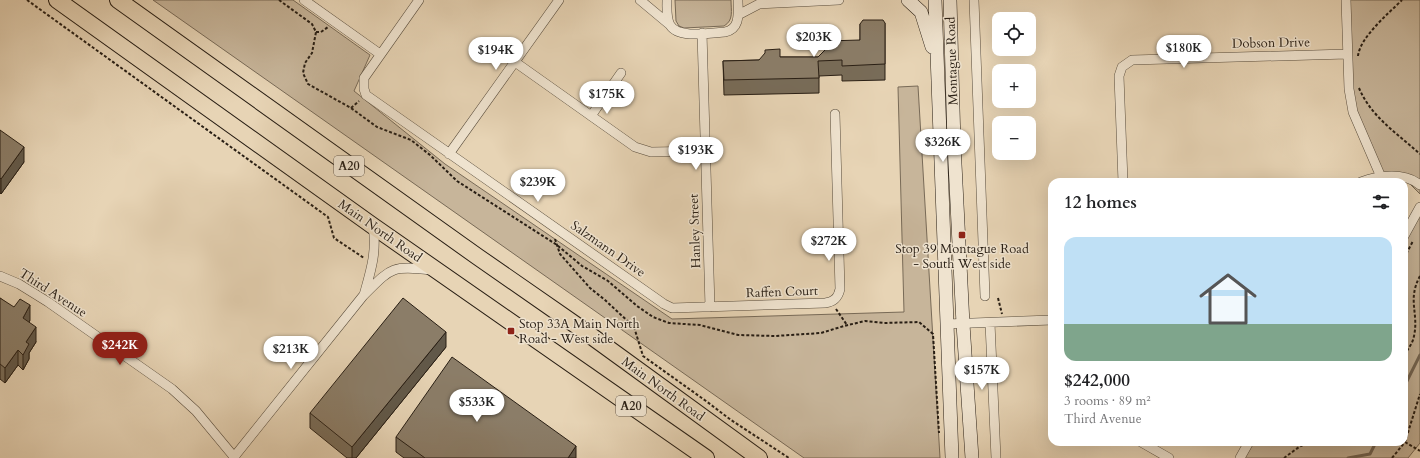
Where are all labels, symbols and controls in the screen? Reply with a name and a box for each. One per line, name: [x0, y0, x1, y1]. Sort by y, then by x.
map controls: [992, 12, 1036, 160]
button: locate: [992, 12, 1036, 56]
street label: Montague Road: [941, 16, 963, 106]
pin: $203K: [786, 24, 842, 58]
text: $203K: [795, 28, 833, 46]
street label: Dobson Drive: [1232, 33, 1310, 53]
pin: $180K: [1156, 35, 1212, 69]
pin: $194K: [468, 37, 524, 71]
text: $180K: [1165, 39, 1203, 57]
text: $194K: [477, 41, 515, 59]
button: +: [992, 64, 1036, 108]
pin: $175K: [579, 81, 635, 115]
text: $175K: [588, 85, 626, 103]
button: −: [992, 116, 1036, 160]
pin: $326K: [915, 129, 971, 163]
text: $326K: [924, 133, 962, 151]
pin: $193K: [668, 137, 724, 171]
text: $193K: [677, 141, 715, 159]
road number: A20: [334, 156, 364, 176]
pin: $239K: [510, 169, 566, 203]
text: $239K: [519, 173, 557, 191]
text: 12 homes: [1064, 191, 1137, 214]
icon: filters: [1370, 191, 1392, 213]
street label: Hanley Street: [685, 193, 705, 269]
street label: Main North Road: [334, 195, 426, 267]
street label: Salzmann Drive: [567, 217, 649, 282]
pin: $272K: [801, 228, 857, 262]
marker: Stop 39 Montague Road - South West side: [957, 230, 967, 240]
text: $272K: [810, 232, 848, 250]
place label: Stop 39 Montague Road - South West side: [895, 240, 1029, 273]
icon: home: [1192, 263, 1264, 335]
street label: Third Avenue: [16, 264, 91, 322]
street label: Raffen Court: [746, 282, 818, 302]
place label: Stop 33A Main North Road - West side: [519, 315, 640, 348]
marker: Stop 33A Main North Road - West side: [506, 326, 516, 336]
pin: $242K: [92, 332, 148, 366]
text: $242K: [101, 336, 139, 354]
pin: $213K: [263, 336, 319, 370]
text: $213K: [272, 340, 310, 358]
street label: Main North Road: [618, 353, 708, 425]
pin: $157K: [954, 357, 1010, 391]
text: $157K: [963, 361, 1001, 379]
text: $242,000: [1064, 369, 1130, 392]
pin: $533K: [449, 389, 505, 423]
text: 3 rooms · 89 m²: [1064, 392, 1151, 410]
text: $533K: [458, 393, 496, 411]
road number: A20: [616, 396, 646, 416]
text: Third Avenue: [1064, 410, 1142, 428]

